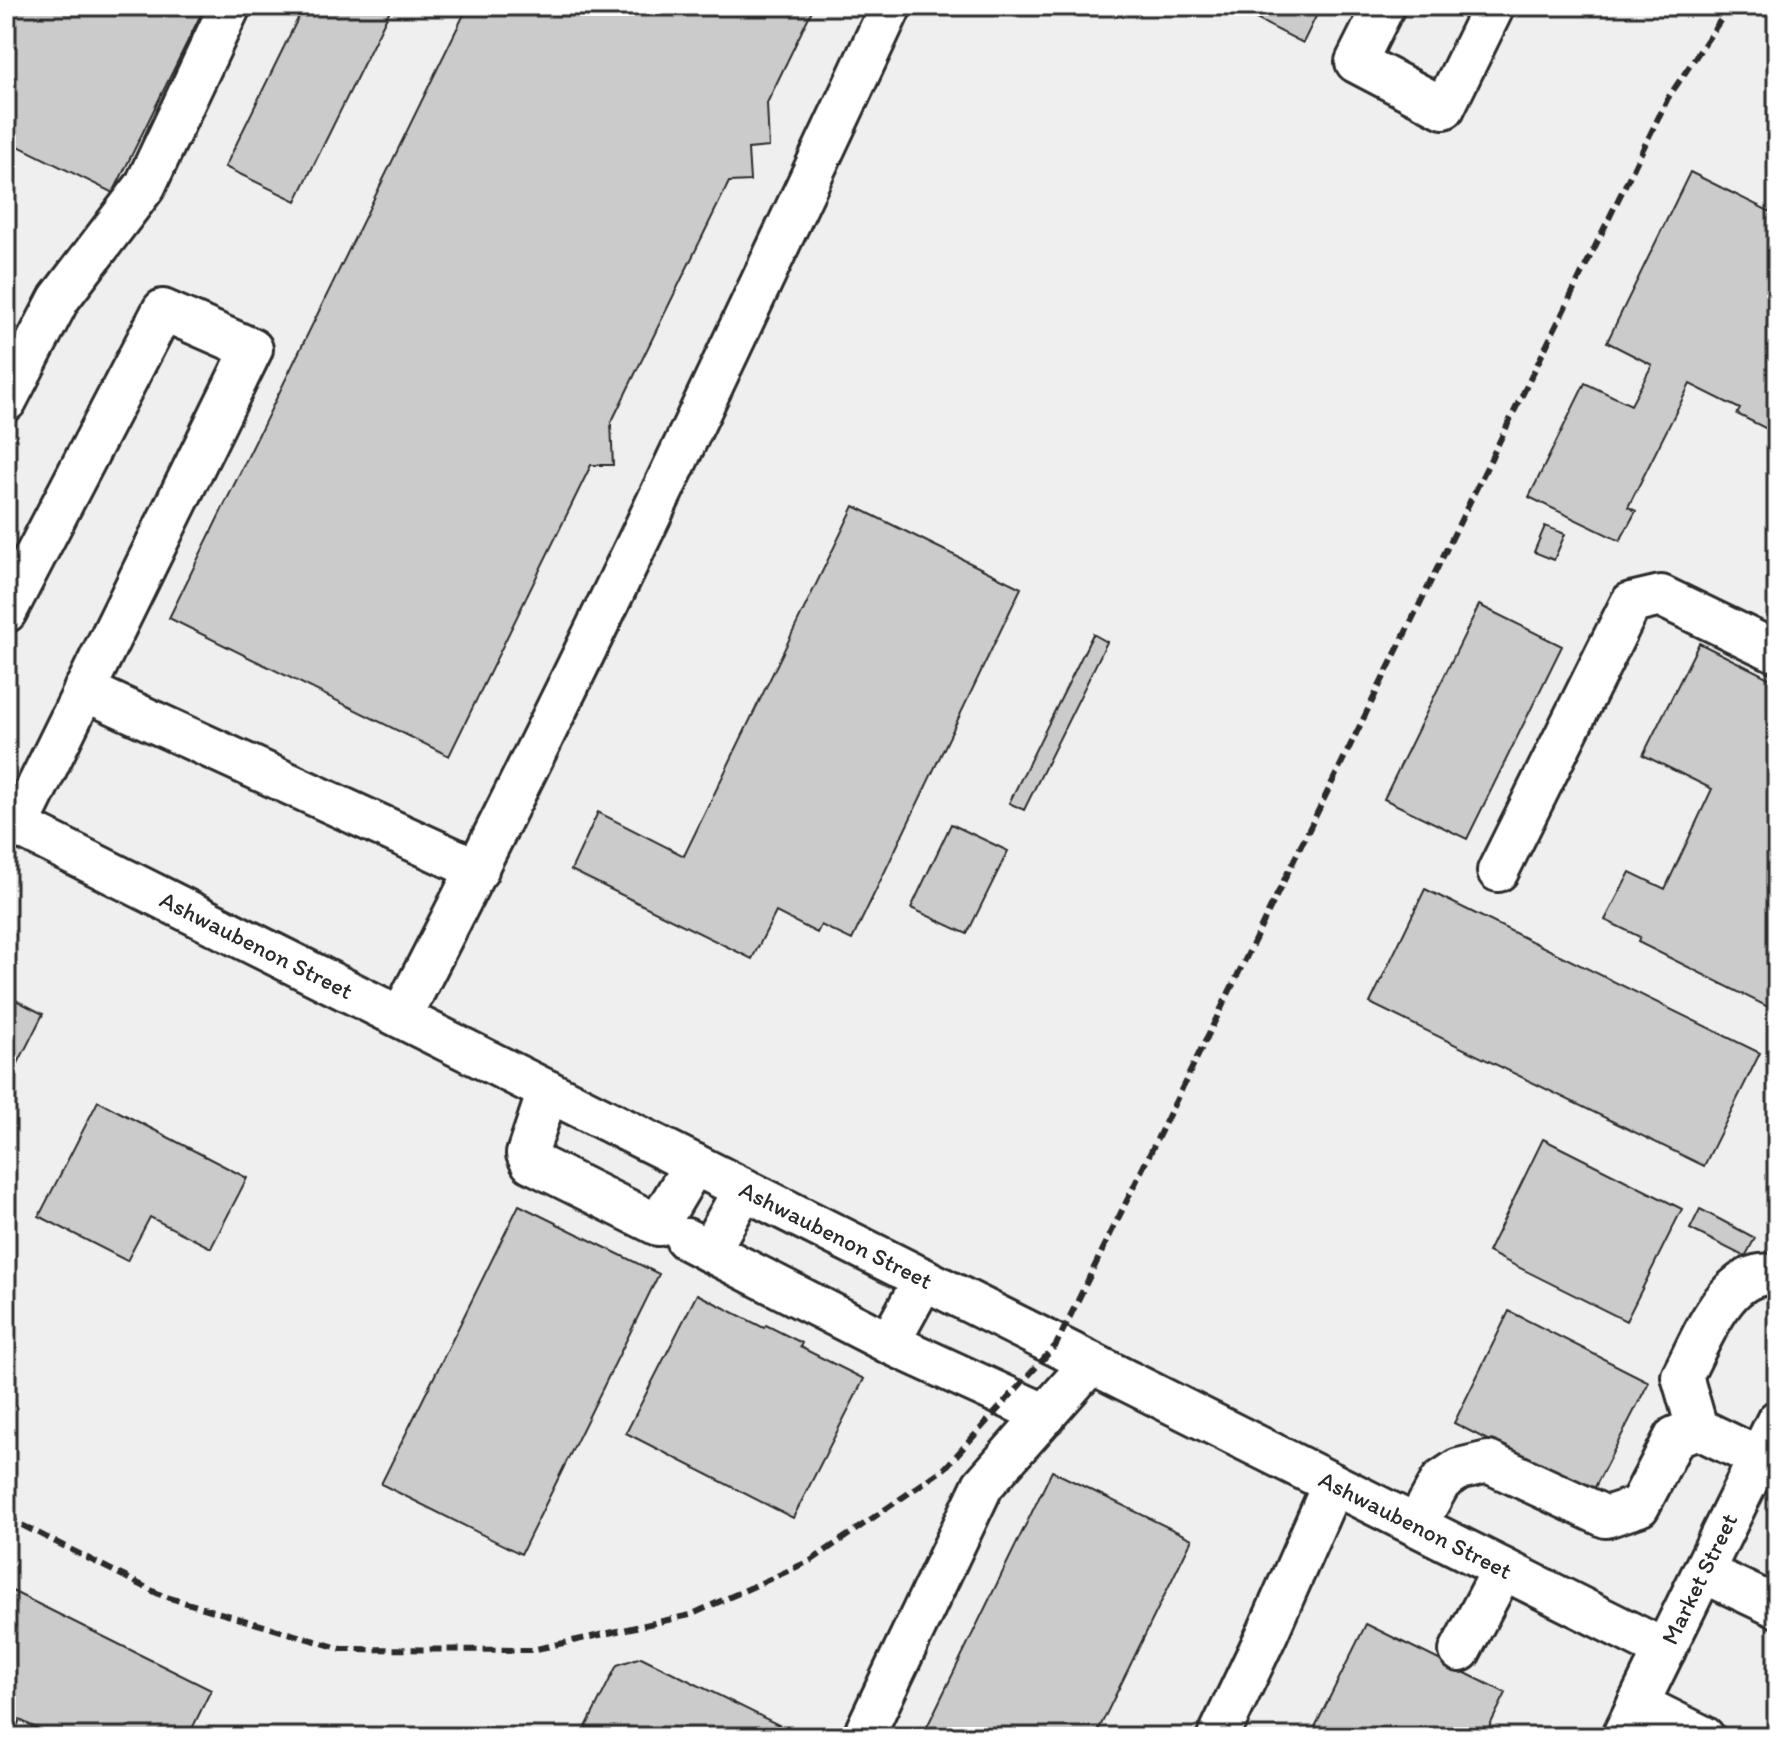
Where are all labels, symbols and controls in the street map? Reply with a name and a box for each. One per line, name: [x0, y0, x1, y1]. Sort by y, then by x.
street label: Ashwaubenon Street: [155, 884, 358, 1005]
street label: Ashwaubenon Street: [735, 1174, 937, 1295]
street label: Ashwaubenon Street: [1314, 1464, 1517, 1585]
street label: Market Street: [1655, 1508, 1743, 1649]

